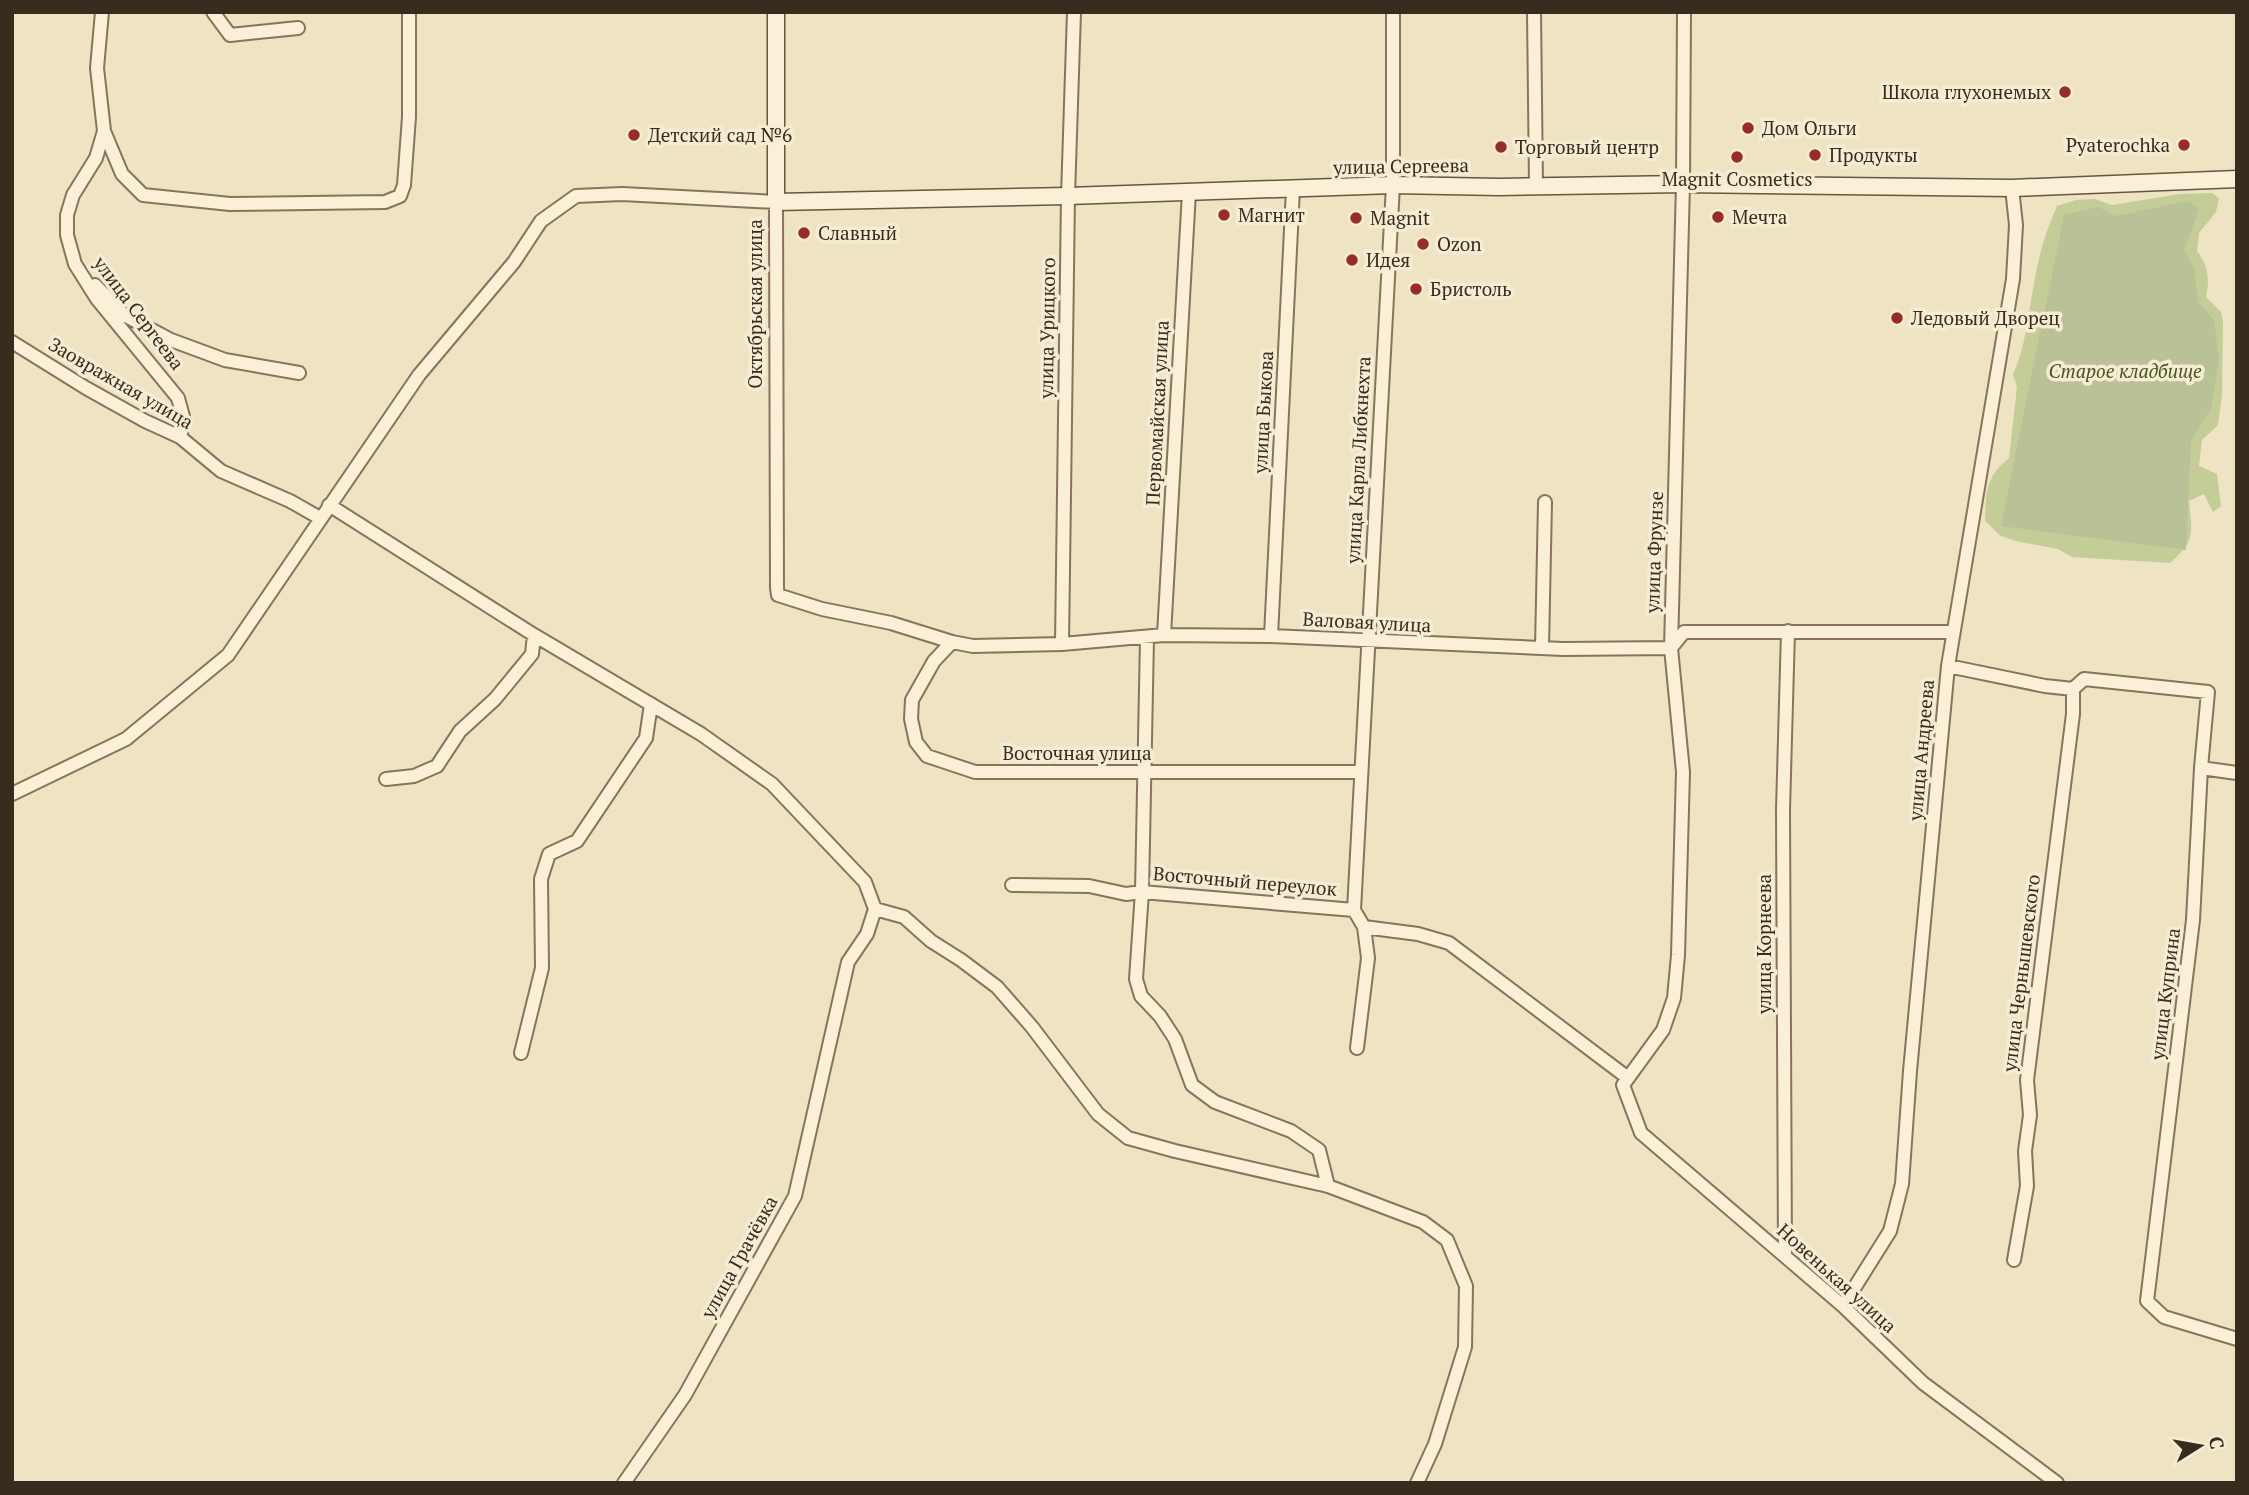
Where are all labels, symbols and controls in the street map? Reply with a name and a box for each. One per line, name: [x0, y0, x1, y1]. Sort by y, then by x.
place label: Школа глухонемых: [1882, 79, 2051, 104]
marker: Школа глухонемых: [2057, 84, 2073, 100]
place label: Дом Ольги: [1762, 115, 1857, 140]
marker: Дом Ольги: [1740, 120, 1756, 136]
place label: Детский сад №6: [648, 122, 792, 147]
marker: Детский сад №6: [626, 127, 642, 143]
place label: Pyaterochka: [2066, 132, 2170, 157]
place label: Торговый центр: [1515, 134, 1659, 159]
marker: Pyaterochka: [2176, 137, 2192, 153]
marker: Торговый центр: [1493, 139, 1509, 155]
place label: Продукты: [1829, 142, 1918, 167]
marker: Продукты: [1807, 147, 1823, 163]
marker: Magnit Cosmetics: [1729, 149, 1745, 165]
street label: улица Сергеева: [1332, 152, 1470, 179]
place label: Magnit Cosmetics: [1661, 166, 1813, 191]
place label: Магнит: [1238, 202, 1305, 227]
place label: Мечта: [1732, 204, 1788, 229]
place label: Magnit: [1370, 205, 1430, 230]
marker: Магнит: [1216, 207, 1232, 223]
marker: Мечта: [1710, 209, 1726, 225]
marker: Magnit: [1348, 210, 1364, 226]
street label: Октябрьская улица: [742, 219, 767, 389]
place label: Славный: [818, 220, 897, 245]
marker: Славный: [796, 225, 812, 241]
place label: Ozon: [1437, 231, 1482, 256]
marker: Ozon: [1415, 236, 1431, 252]
place label: Идея: [1366, 247, 1410, 272]
street label: улица Сергеева: [88, 250, 191, 375]
marker: Идея: [1344, 252, 1360, 268]
street label: улица Урицкого: [1033, 257, 1060, 400]
place label: Бристоль: [1430, 276, 1512, 301]
marker: Бристоль: [1408, 281, 1424, 297]
place label: Ледовый Дворец: [1910, 305, 2060, 330]
marker: Ледовый Дворец: [1889, 310, 1905, 326]
street label: Первомайская улица: [1139, 319, 1174, 506]
street label: Заовражная улица: [44, 331, 198, 434]
street label: улица Быкова: [1247, 350, 1278, 475]
street label: улица Карла Либкнехта: [1340, 355, 1375, 565]
park label: Старое кладбище: [2048, 358, 2202, 383]
street label: улица Фрунзе: [1639, 490, 1668, 614]
street label: Валовая улица: [1302, 606, 1432, 637]
street label: улица Андреева: [1902, 678, 1939, 823]
street label: Восточная улица: [1002, 740, 1152, 765]
street label: Восточный переулок: [1152, 860, 1339, 901]
street label: улица Корнеева: [1751, 873, 1776, 1015]
street label: улица Чернышевского: [1996, 873, 2045, 1074]
street label: улица Куприна: [2144, 926, 2185, 1062]
street label: улица Грачёвка: [694, 1191, 783, 1323]
street label: Новенькая улица: [1772, 1217, 1903, 1338]
north arrow: [2165, 1411, 2235, 1481]
text: С: [2204, 1434, 2231, 1451]

